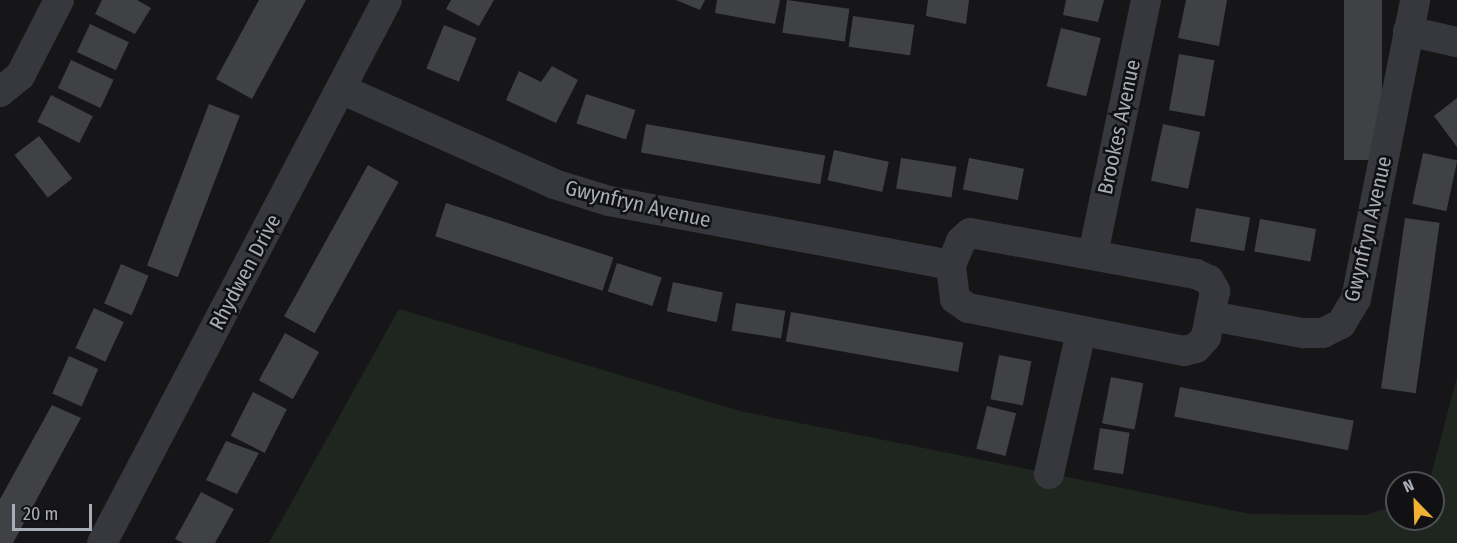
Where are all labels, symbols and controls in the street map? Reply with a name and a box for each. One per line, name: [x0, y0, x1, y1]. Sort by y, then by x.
street label: Brookes Avenue: [1092, 57, 1146, 197]
street label: Gwynfryn Avenue: [1339, 154, 1397, 304]
street label: Gwynfryn Avenue: [563, 175, 713, 233]
street label: Rhydwen Drive: [204, 210, 286, 334]
north arrow: [1385, 471, 1445, 531]
text: N: [1400, 475, 1417, 496]
scale bar: [15, 492, 94, 530]
text: 20 m: [23, 503, 58, 525]

